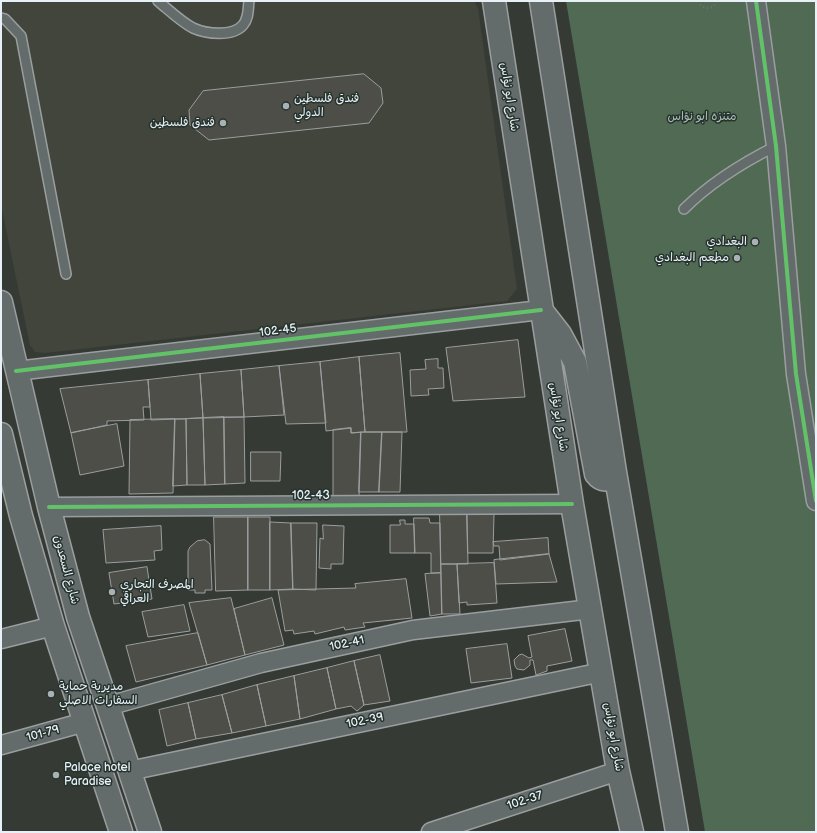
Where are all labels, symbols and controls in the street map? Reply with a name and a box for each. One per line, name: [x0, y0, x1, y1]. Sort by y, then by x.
street label: شارع ابو نؤاس: [496, 61, 522, 133]
place label: فندق فلسطين الدولي: [294, 92, 359, 120]
marker: فندق فلسطين الدولي: [281, 101, 291, 111]
park label: متنزه ابو نؤاس: [667, 110, 737, 124]
place label: فندق فلسطين: [150, 116, 215, 130]
marker: فندق فلسطين: [218, 118, 228, 128]
place label: البغدادي: [706, 235, 747, 249]
marker: البغدادي: [750, 237, 760, 247]
place label: مطعم البغدادي: [655, 251, 729, 265]
marker: مطعم البغدادي: [732, 253, 742, 263]
street label: 102-45: [259, 322, 297, 340]
street label: شارع ابو نؤاس: [545, 381, 571, 453]
street label: 102-43: [292, 489, 330, 503]
street label: شارع السعدون: [50, 534, 82, 606]
place label: المصرف التجاري العراقي: [120, 578, 194, 606]
marker: المصرف التجاري العراقي: [107, 587, 117, 597]
street label: 102-41: [328, 633, 366, 655]
place label: مديرية حماية السفارات الاصلي: [59, 680, 138, 708]
marker: مديرية حماية السفارات الاصلي: [46, 689, 56, 699]
street label: شارع ابو نؤاس: [600, 701, 626, 773]
street label: 102-39: [345, 710, 385, 732]
street label: 101-79: [25, 723, 61, 745]
place label: Palace hotel Paradise: [64, 761, 130, 789]
marker: Palace hotel Paradise: [51, 770, 61, 780]
street label: 102-37: [505, 789, 545, 813]

